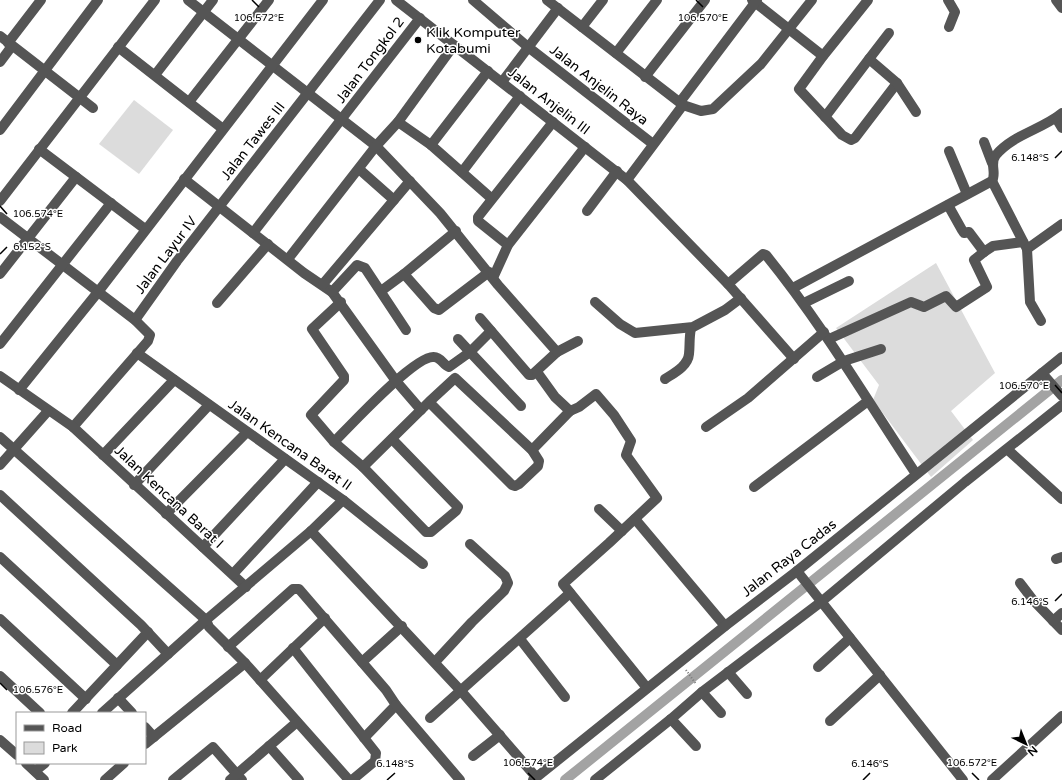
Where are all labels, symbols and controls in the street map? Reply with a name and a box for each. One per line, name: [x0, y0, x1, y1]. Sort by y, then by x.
text: 106.572°E: [234, 12, 284, 24]
text: 106.570°E: [678, 12, 728, 24]
street label: Jalan Tongkol 2: [332, 14, 408, 106]
place label: Klik Komputer Kotabumi: [426, 24, 521, 57]
marker: Klik Komputer Kotabumi: [413, 35, 423, 45]
street label: Jalan Anjelin Raya: [546, 41, 652, 129]
street label: Jalan Anjelin III: [505, 64, 593, 138]
street label: Jalan Tawes III: [217, 99, 289, 183]
text: 6.148°S: [1011, 152, 1049, 164]
text: 106.574°E: [13, 208, 63, 220]
street label: Jalan Layur IV: [131, 213, 201, 297]
text: 6.152°S: [13, 241, 51, 253]
text: 106.570°E: [999, 380, 1049, 392]
street label: Jalan Kencana Barat II: [225, 396, 355, 494]
street label: Jalan Kencana Barat I: [111, 442, 227, 552]
street label: Jalan Raya Cadas: [738, 516, 840, 600]
text: 6.146°S: [1011, 596, 1049, 608]
text: 106.576°E: [13, 684, 63, 696]
legend: [16, 712, 146, 764]
text: Road: [52, 721, 82, 735]
north arrow: [1006, 724, 1046, 764]
text: Park: [52, 741, 78, 755]
text: N: [1025, 743, 1040, 759]
text: 106.574°E: [503, 757, 553, 769]
text: 106.572°E: [947, 757, 997, 769]
text: 6.148°S: [376, 758, 414, 770]
text: 6.146°S: [851, 758, 889, 770]

